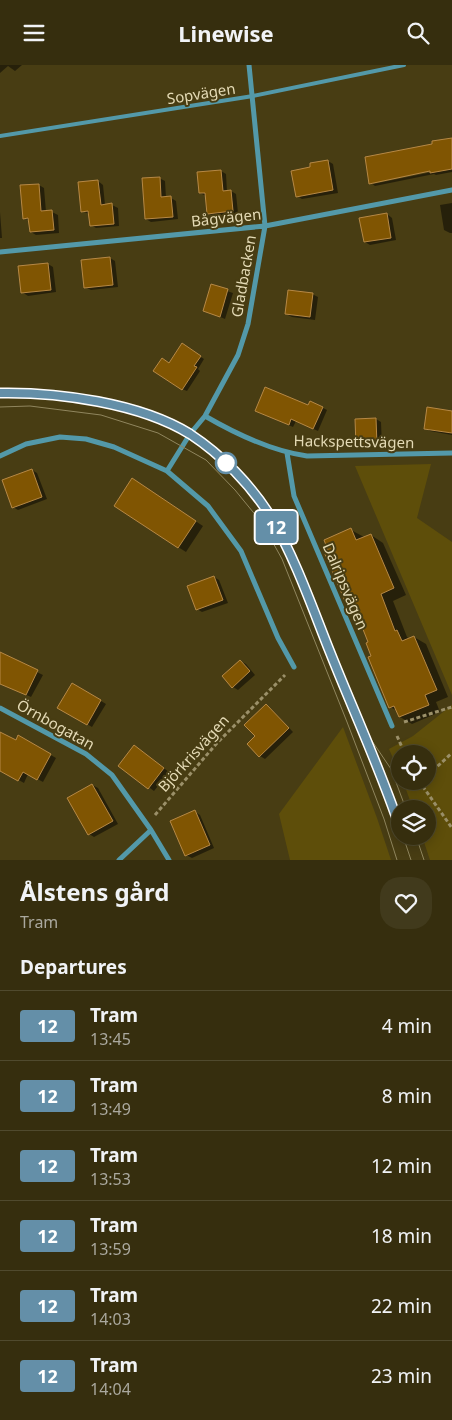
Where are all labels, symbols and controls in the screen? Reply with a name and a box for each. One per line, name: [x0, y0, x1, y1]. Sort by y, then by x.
text: Linewise: [178, 18, 274, 48]
icon: menu: [20, 19, 48, 47]
icon: search: [404, 19, 432, 47]
street label: Sopvägen: [165, 78, 237, 108]
street label: Bågvägen: [190, 203, 262, 231]
street label: Gladbacken: [226, 233, 260, 319]
street label: Hackspettsvägen: [294, 430, 414, 452]
unlabelled marker: [215, 452, 237, 474]
line badge: 12: [254, 511, 298, 543]
text: 12: [266, 515, 286, 539]
street label: Dalripsvägen: [319, 539, 373, 633]
street label: Örnbogatan: [13, 694, 99, 754]
street label: Björkrisvägen: [153, 710, 233, 796]
map controls: [391, 745, 436, 845]
button: locate: [391, 745, 436, 790]
button: layers: [391, 800, 436, 845]
text: Ålstens gård: [20, 875, 169, 908]
button: heart: [380, 877, 432, 929]
text: Tram: [20, 911, 58, 933]
text: Departures: [20, 954, 127, 980]
text: Tram: [90, 1002, 138, 1028]
text: 4 min: [382, 1013, 432, 1039]
text: 12: [37, 1014, 58, 1038]
text: 13:45: [90, 1028, 131, 1050]
text: Tram: [90, 1072, 138, 1098]
text: 8 min: [382, 1083, 432, 1109]
text: 12: [37, 1084, 58, 1108]
text: 13:49: [90, 1098, 131, 1120]
text: Tram: [90, 1142, 138, 1168]
text: 12 min: [371, 1153, 432, 1179]
text: 12: [37, 1154, 58, 1178]
text: 13:53: [90, 1168, 131, 1190]
text: Tram: [90, 1212, 138, 1238]
text: 18 min: [371, 1223, 432, 1249]
text: 12: [37, 1224, 58, 1248]
text: 13:59: [90, 1238, 131, 1260]
text: Tram: [90, 1282, 138, 1308]
text: 22 min: [371, 1293, 432, 1319]
text: 12: [37, 1294, 58, 1318]
text: 14:03: [90, 1308, 131, 1330]
text: Tram: [90, 1352, 138, 1378]
text: 23 min: [371, 1363, 432, 1389]
text: 12: [37, 1364, 58, 1388]
text: 14:04: [90, 1378, 131, 1400]

